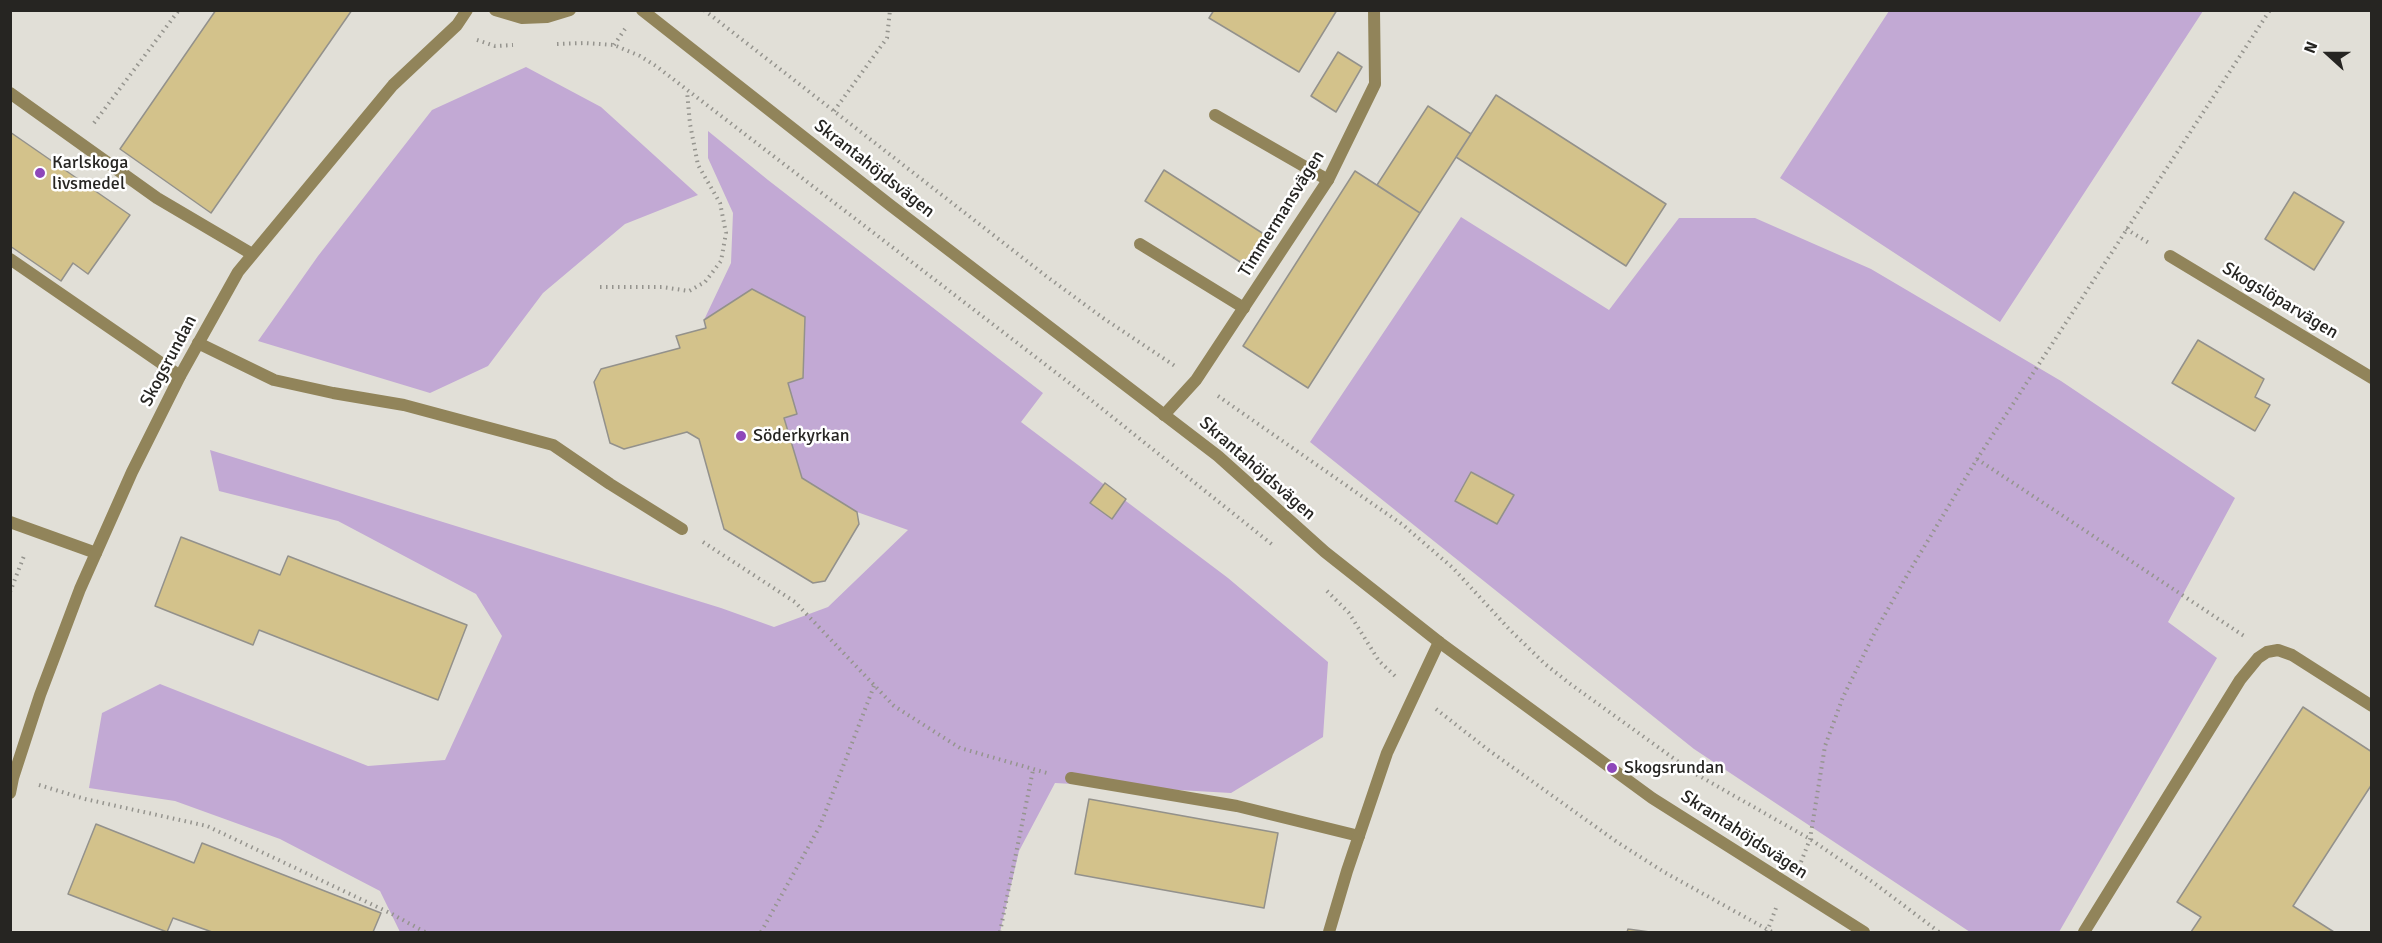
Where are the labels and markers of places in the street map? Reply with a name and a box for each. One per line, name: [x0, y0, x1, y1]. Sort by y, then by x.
place label: Karlskoga livsmedel: [52, 152, 128, 195]
marker: Karlskoga livsmedel: [33, 166, 47, 180]
place label: Söderkyrkan: [753, 425, 850, 447]
marker: Söderkyrkan: [734, 429, 748, 443]
place label: Skogsrundan: [1624, 757, 1724, 779]
marker: Skogsrundan: [1605, 761, 1619, 775]

